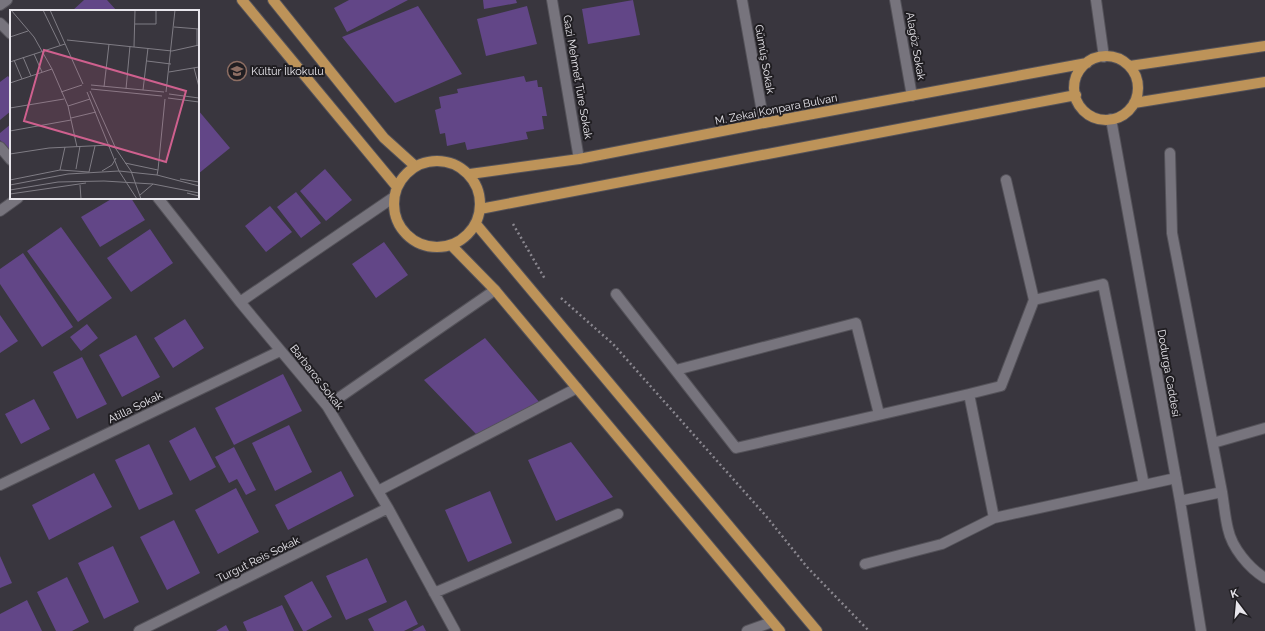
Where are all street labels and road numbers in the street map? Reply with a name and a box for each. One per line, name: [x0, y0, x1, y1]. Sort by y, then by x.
street label: Alagöz Sokak: [903, 11, 928, 81]
street label: Gazi Mehmet Türe Sokak: [560, 14, 595, 140]
street label: Gümüş Sokak: [752, 23, 777, 95]
street label: M. Zekai Konpara Bulvarı: [714, 91, 838, 128]
street label: Dodurga Caddesi: [1154, 328, 1183, 418]
street label: Barbaros Sokak: [287, 342, 346, 413]
street label: Atilla Sokak: [106, 389, 165, 426]
street label: Turgut Reis Sokak: [215, 534, 302, 585]

